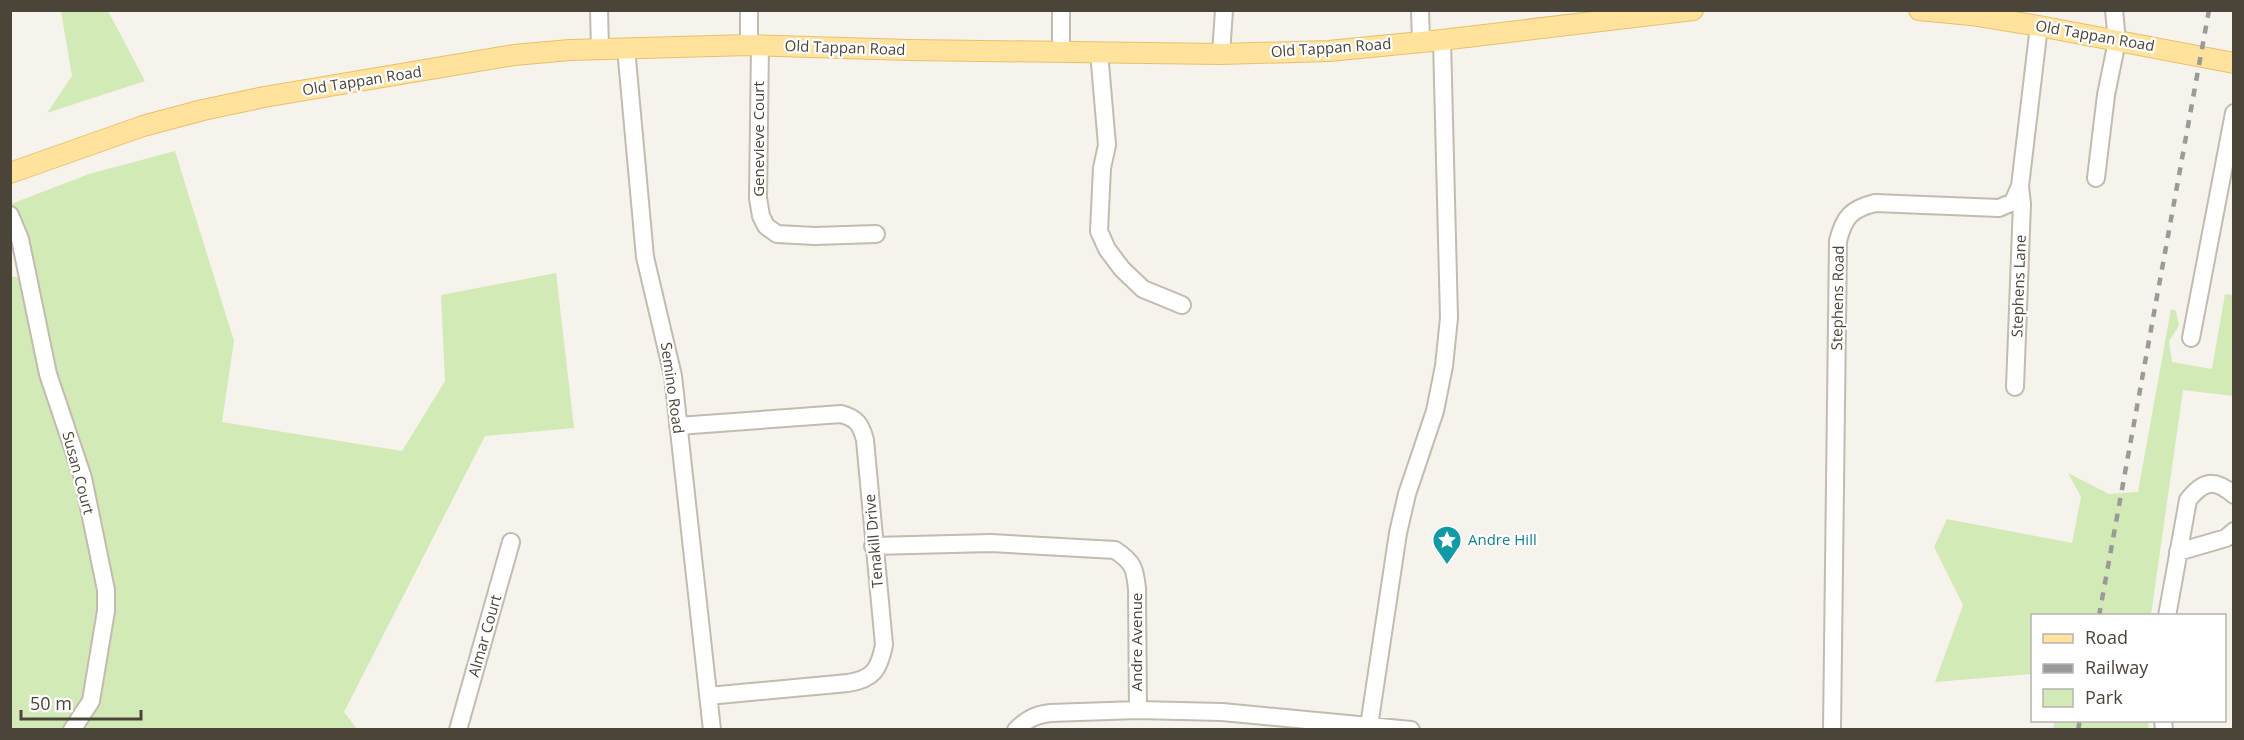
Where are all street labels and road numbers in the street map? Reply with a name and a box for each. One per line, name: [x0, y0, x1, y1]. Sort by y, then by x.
street label: Old Tappan Road: [2034, 15, 2156, 55]
street label: Old Tappan Road: [1270, 33, 1392, 61]
street label: Old Tappan Road: [784, 35, 906, 59]
street label: Old Tappan Road: [301, 61, 423, 99]
street label: Genevieve Court: [748, 81, 768, 197]
street label: Stephens Lane: [2006, 234, 2030, 338]
street label: Stephens Road: [1826, 245, 1848, 351]
street label: Semino Road: [657, 341, 689, 435]
street label: Susan Court: [58, 429, 100, 516]
street label: Tenakill Drive: [859, 493, 887, 589]
street label: Almar Court: [463, 592, 505, 679]
street label: Andre Avenue: [1126, 593, 1146, 691]

